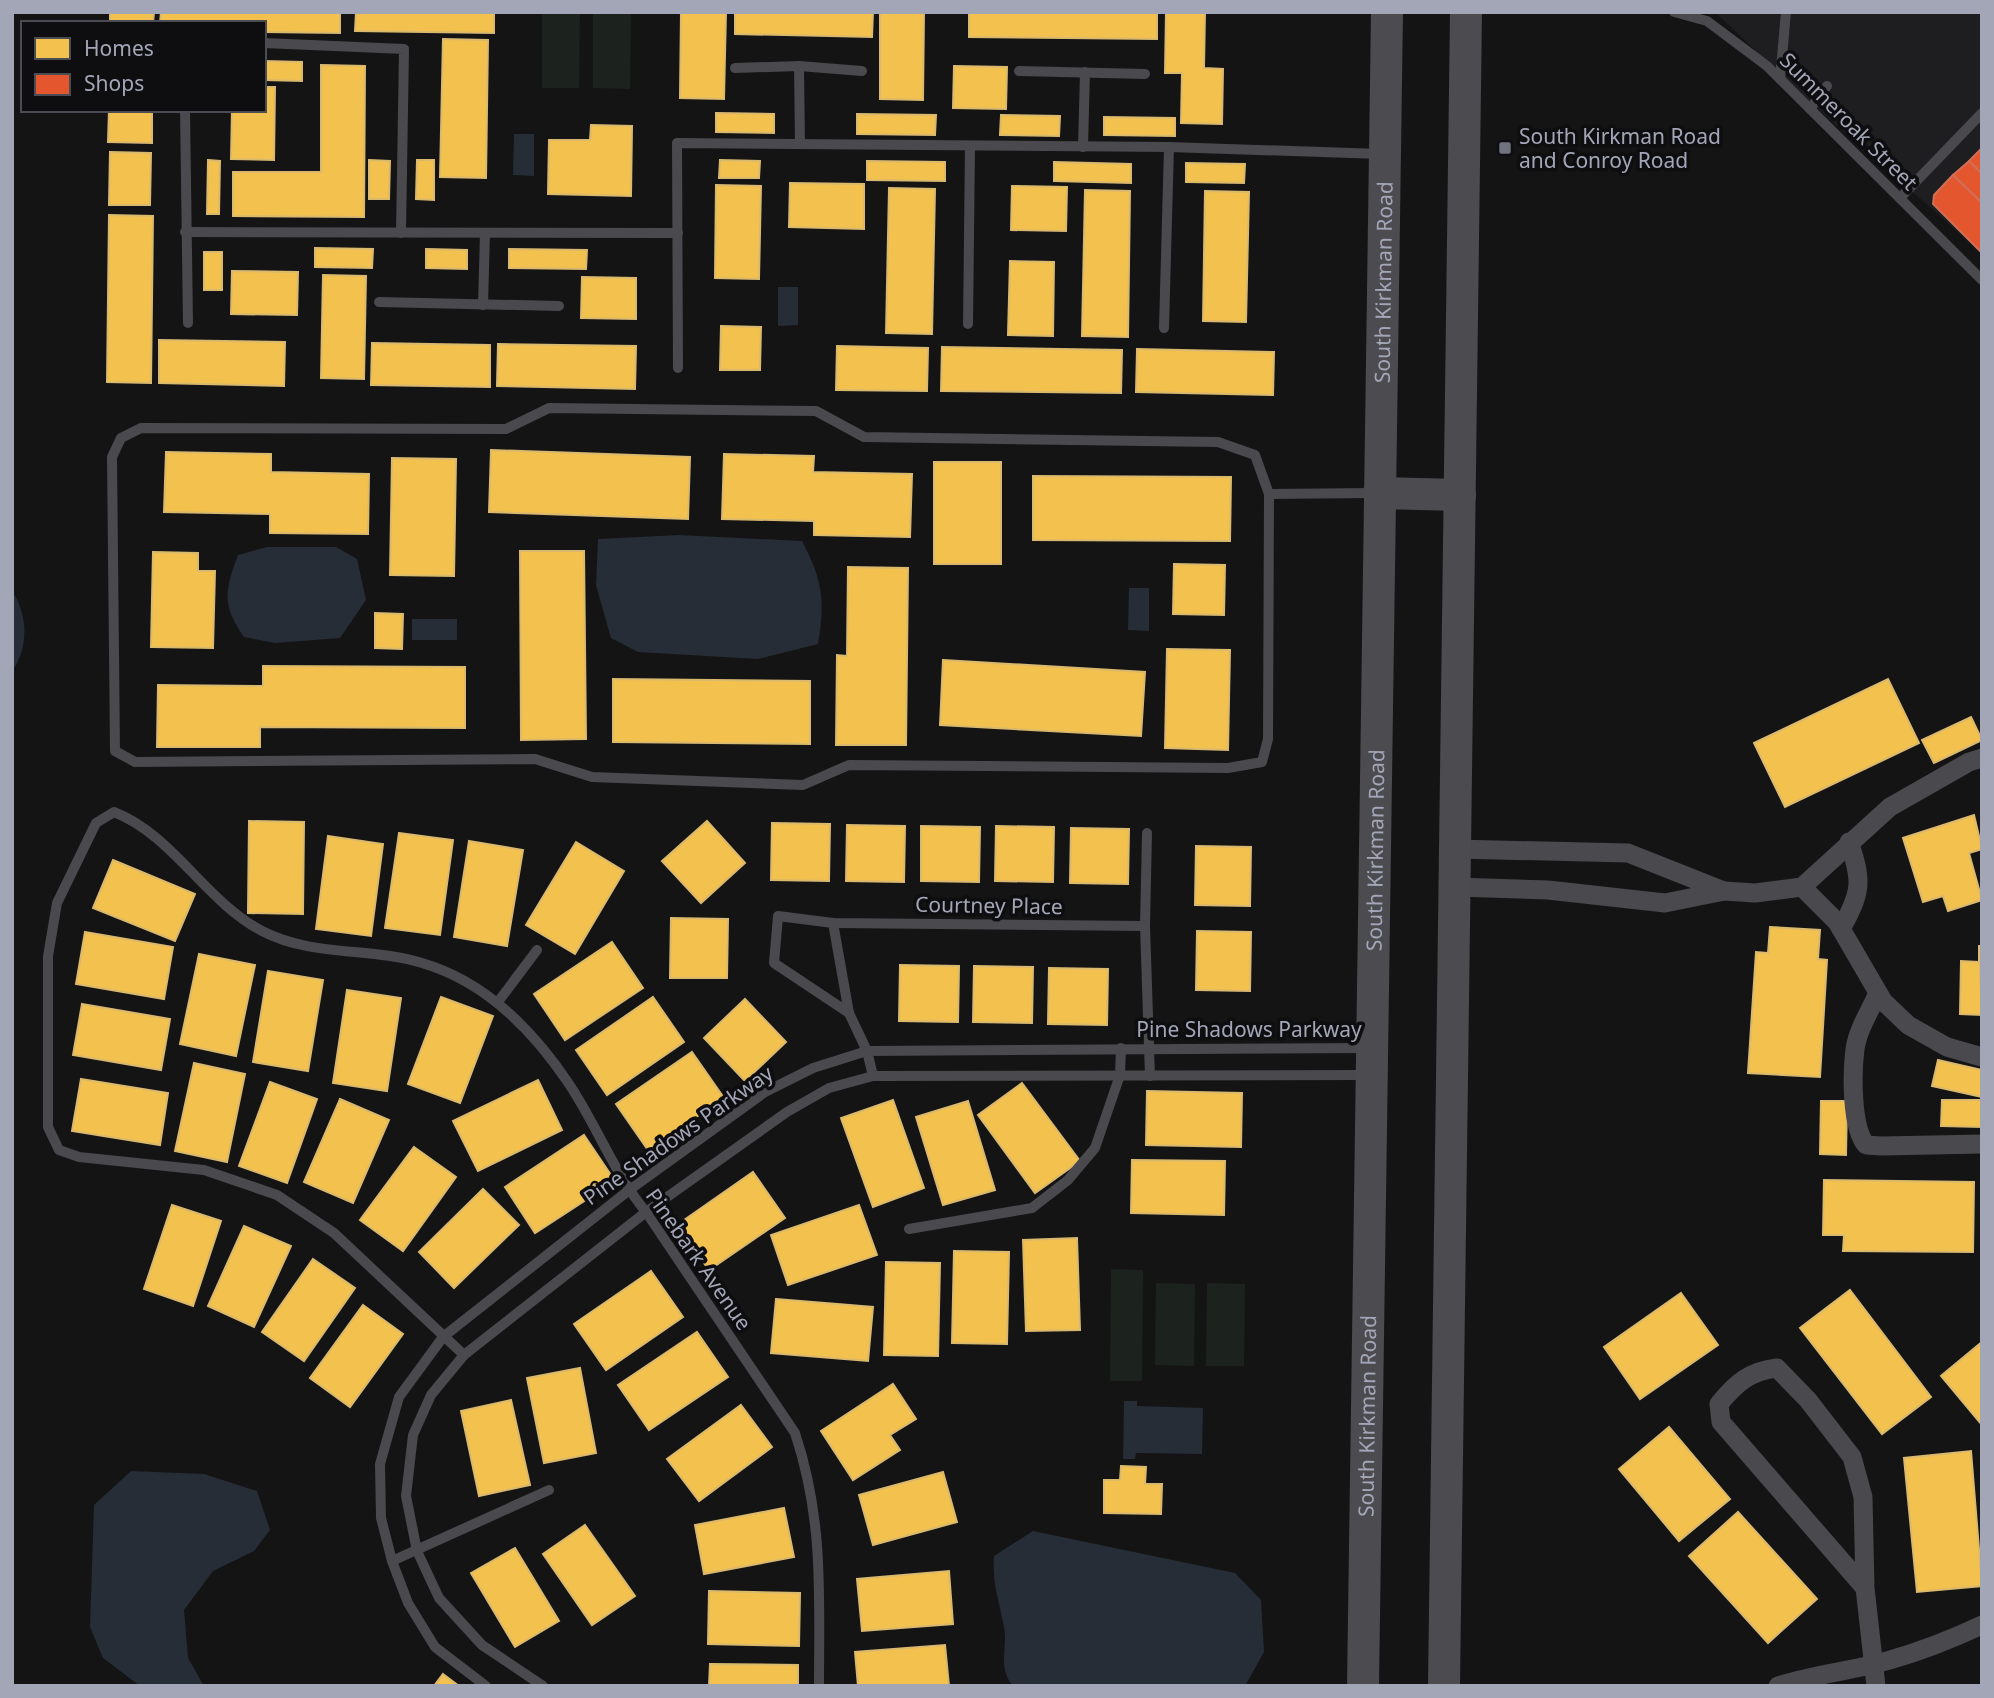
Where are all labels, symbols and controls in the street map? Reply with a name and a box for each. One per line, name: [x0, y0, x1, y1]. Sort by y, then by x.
legend: [21, 21, 266, 112]
text: Homes: [84, 34, 154, 62]
street label: Summeroak Street: [1774, 46, 1924, 196]
text: Shops: [84, 69, 144, 97]
place label: South Kirkman Road and Conroy Road: [1519, 122, 1721, 174]
marker: South Kirkman Road and Conroy Road: [1497, 140, 1513, 156]
street label: South Kirkman Road: [1368, 181, 1399, 383]
street label: South Kirkman Road: [1360, 749, 1390, 951]
street label: Courtney Place: [915, 890, 1063, 920]
street label: Pine Shadows Parkway: [1136, 1015, 1362, 1043]
street label: Pine Shadows Parkway: [578, 1059, 779, 1211]
street label: Pinebark Avenue: [640, 1183, 758, 1335]
street label: South Kirkman Road: [1351, 1315, 1382, 1517]

